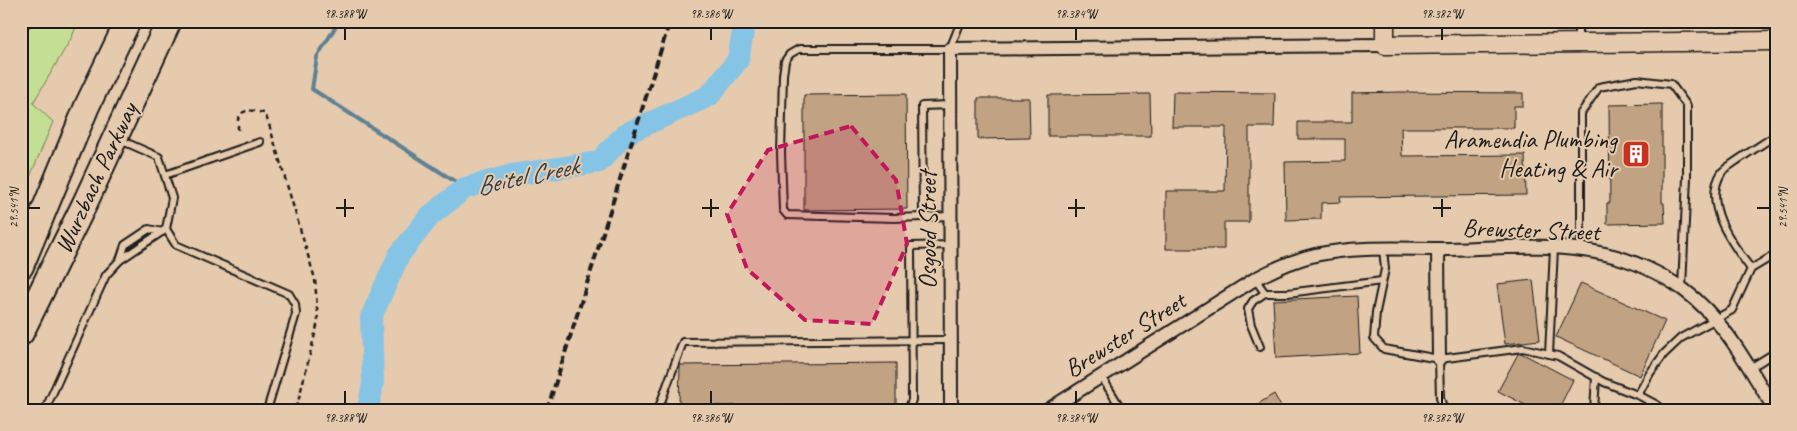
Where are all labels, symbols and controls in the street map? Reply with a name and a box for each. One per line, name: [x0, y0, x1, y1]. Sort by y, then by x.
text: 98.388°W: [324, 6, 368, 22]
text: 98.386°W: [690, 6, 734, 22]
text: 98.384°W: [1055, 6, 1099, 22]
text: 98.382°W: [1421, 6, 1465, 22]
street label: Wurzbach Parkway: [47, 95, 146, 258]
place label: Aramendia Plumbing Heating & Air: [1444, 124, 1620, 185]
building icon: Aramendia Plumbing Heating & Air: [1621, 139, 1651, 169]
water label: Beitel Creek: [473, 148, 585, 203]
street label: Osgood Street: [912, 167, 944, 289]
text: 29.541°N: [6, 186, 22, 228]
text: 29.541°N: [1775, 186, 1791, 228]
street label: Brewster Street: [1462, 212, 1603, 248]
street label: Brewster Street: [1058, 284, 1194, 385]
text: 98.388°W: [324, 410, 368, 426]
text: 98.386°W: [690, 410, 734, 426]
text: 98.384°W: [1055, 410, 1099, 426]
text: 98.382°W: [1421, 410, 1465, 426]

